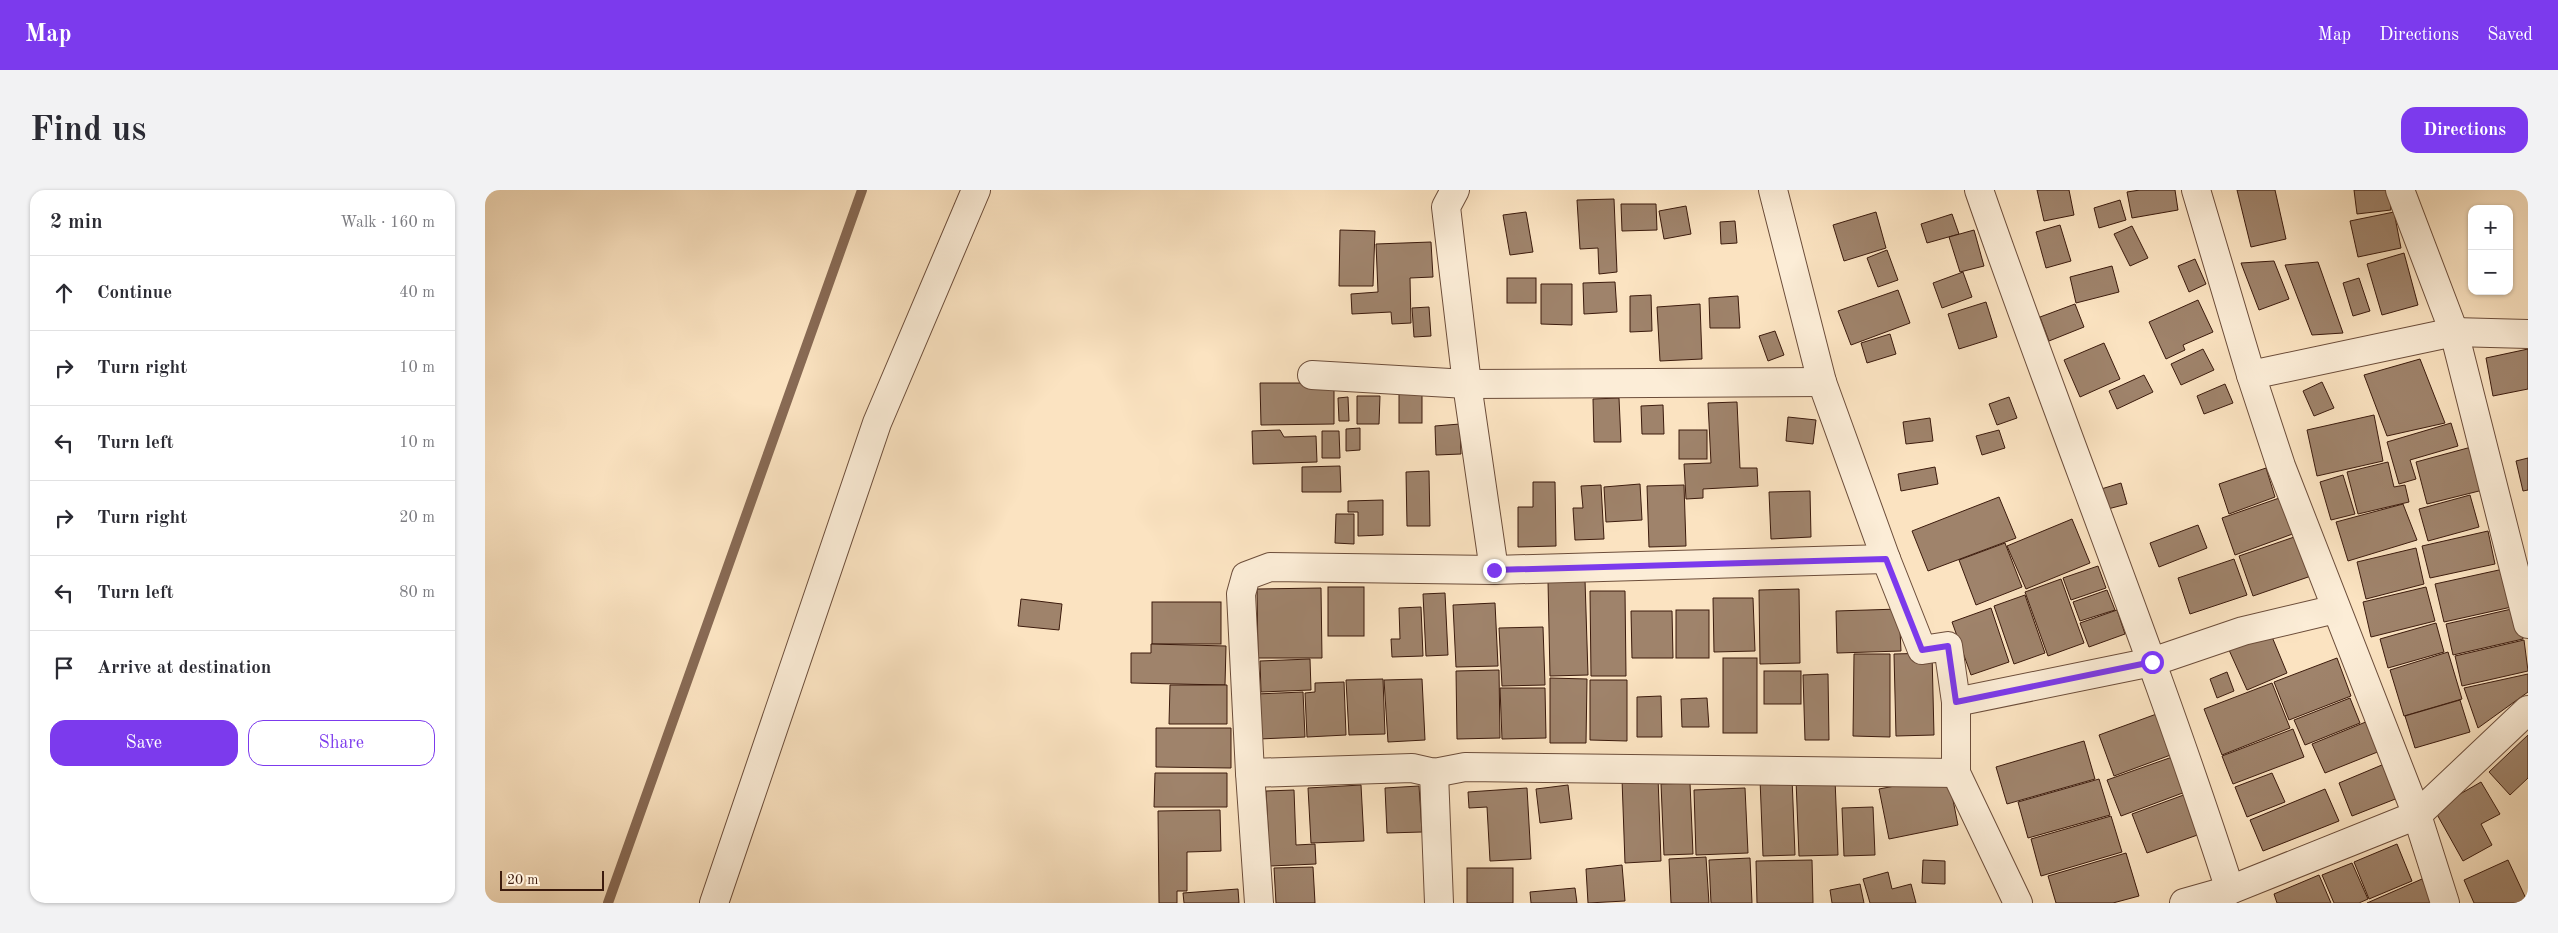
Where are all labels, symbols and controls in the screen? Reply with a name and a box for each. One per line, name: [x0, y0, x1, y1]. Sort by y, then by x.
text: Map: [25, 23, 72, 47]
text: Map: [2318, 26, 2351, 44]
text: Directions: [2379, 26, 2459, 44]
text: Saved: [2487, 26, 2533, 44]
button: Directions: [2401, 107, 2528, 153]
text: Find us: [30, 113, 146, 148]
map controls: [2468, 205, 2513, 295]
button: +: [2468, 205, 2513, 250]
text: 2 min: [50, 212, 103, 233]
text: Walk · 160 m: [340, 215, 435, 231]
button: −: [2468, 250, 2513, 295]
icon: ahead: [50, 279, 78, 307]
text: Continue: [97, 284, 172, 303]
text: 40 m: [399, 285, 435, 301]
icon: right: [50, 354, 78, 382]
text: Turn right: [97, 359, 187, 378]
text: 10 m: [399, 360, 435, 376]
icon: left: [50, 429, 78, 457]
text: Turn left: [97, 434, 174, 453]
text: 10 m: [399, 435, 435, 451]
icon: right: [50, 504, 78, 532]
text: Turn right: [97, 509, 187, 528]
text: 20 m: [399, 510, 435, 526]
route end: [1483, 559, 1506, 582]
icon: left: [50, 579, 78, 607]
text: Turn left: [97, 584, 174, 603]
text: 80 m: [399, 585, 435, 601]
route start: [2141, 651, 2164, 674]
icon: arrive: [50, 654, 78, 682]
text: Arrive at destination: [97, 659, 271, 678]
button: Save: [50, 720, 238, 766]
button: Share: [248, 720, 435, 766]
scale bar: [500, 868, 604, 891]
text: 20 m: [507, 873, 538, 887]

